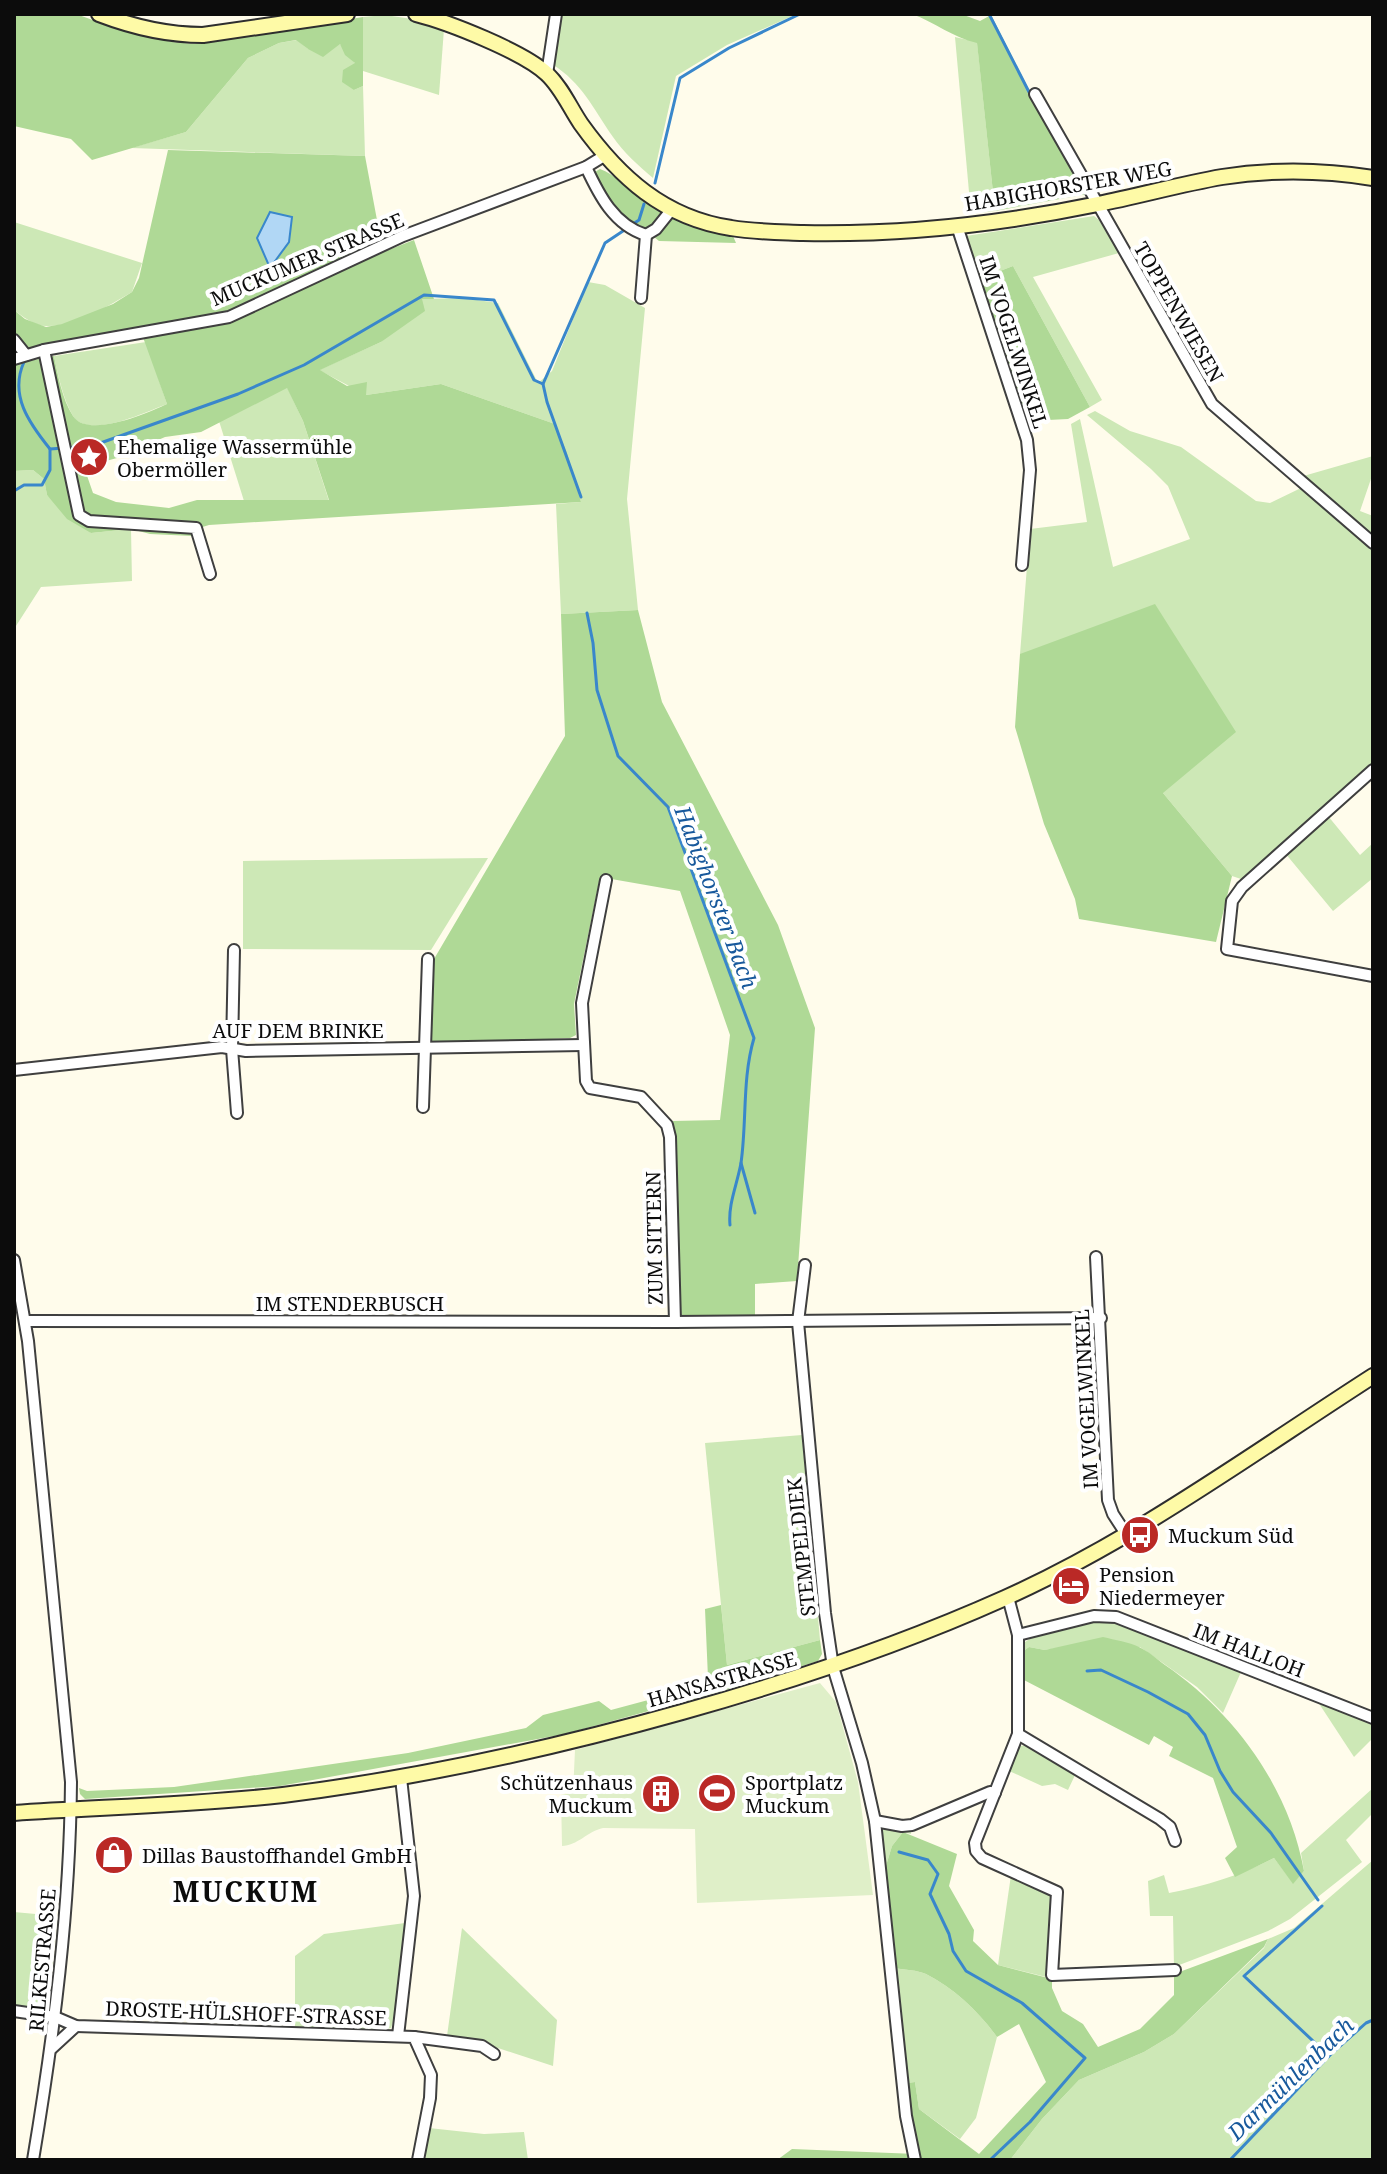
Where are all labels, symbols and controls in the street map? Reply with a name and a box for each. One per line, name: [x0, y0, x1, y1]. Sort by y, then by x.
street label: HABIGHORSTER WEG: [962, 154, 1174, 218]
street label: MUCKUMER STRASSE: [206, 206, 408, 312]
street label: TOPPENWIESEN: [1128, 237, 1230, 387]
street label: IM VOGELWINKEL: [973, 252, 1055, 432]
place label: Ehemalige Wassermühle Obermöller: [117, 433, 352, 483]
place icon: Ehemalige Wassermühle Obermöller: [68, 436, 110, 478]
water label: Habighorster Bach: [668, 800, 766, 993]
street label: AUF DEM BRINKE: [212, 1017, 384, 1044]
street label: ZUM SITTERN: [639, 1171, 669, 1305]
street label: IM STENDERBUSCH: [256, 1290, 444, 1317]
street label: IM VOGELWINKEL: [1068, 1308, 1104, 1490]
street label: STEMPELDIEK: [780, 1475, 822, 1618]
bus stop icon: Muckum Süd: [1119, 1514, 1161, 1556]
place label: Muckum Süd: [1168, 1522, 1294, 1549]
place label: Pension Niedermeyer: [1099, 1561, 1225, 1611]
hotel icon: Pension Niedermeyer: [1050, 1565, 1092, 1607]
street label: IM HALLOH: [1190, 1616, 1309, 1684]
street label: HANSASTRASSE: [644, 1645, 800, 1713]
place label: Schützenhaus Muckum: [500, 1769, 633, 1819]
place label: Sportplatz Muckum: [745, 1769, 843, 1819]
sports icon: Sportplatz Muckum: [696, 1772, 738, 1814]
building icon: Schützenhaus Muckum: [640, 1773, 682, 1815]
shop icon: Dillas Baustoffhandel GmbH: [93, 1834, 135, 1876]
place label: Dillas Baustoffhandel GmbH: [142, 1842, 412, 1869]
district label: MUCKUM: [173, 1872, 319, 1910]
street label: RILKESTRASSE: [22, 1887, 62, 2033]
street label: DROSTE-HÜLSHOFF-STRASSE: [105, 1995, 387, 2031]
water label: Darmühlenbach: [1220, 2010, 1360, 2147]

